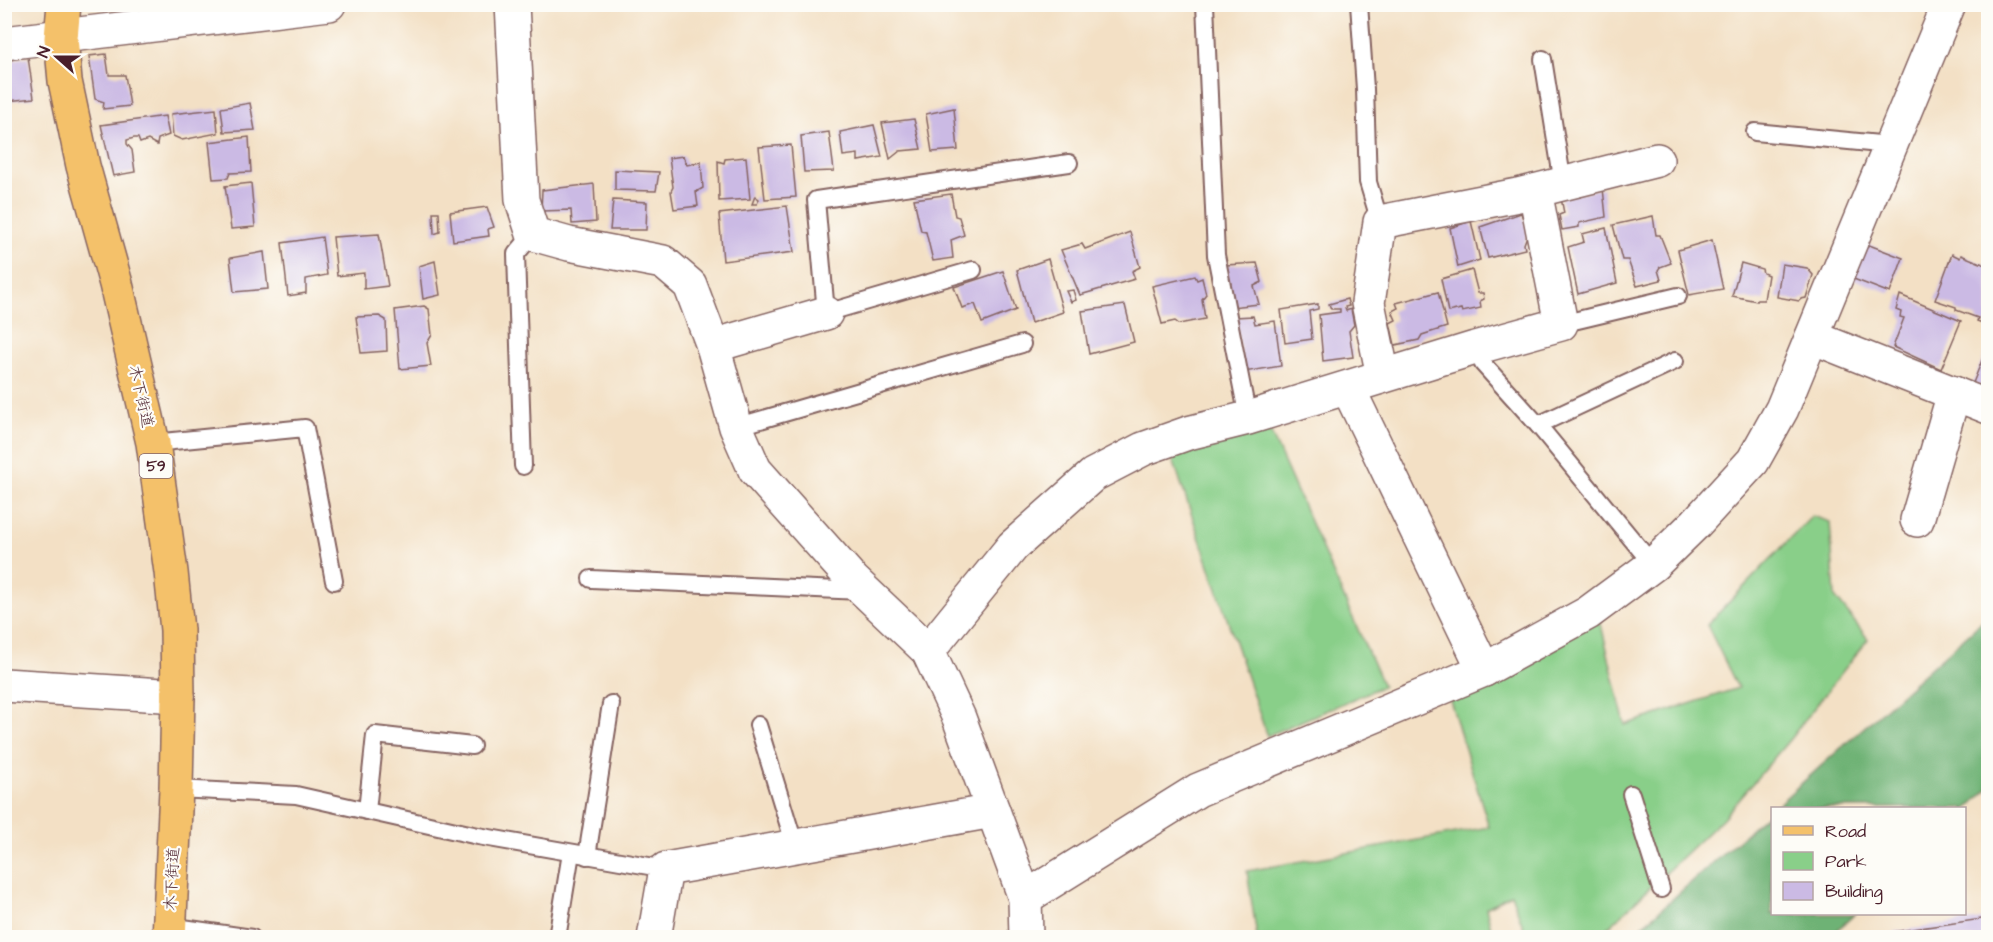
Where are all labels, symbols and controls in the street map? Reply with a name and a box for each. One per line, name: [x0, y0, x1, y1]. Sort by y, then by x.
north arrow: [27, 27, 87, 87]
text: N: [32, 43, 56, 61]
street label: 木下街道: [123, 363, 159, 430]
road number: 59: [140, 454, 172, 478]
legend: [1771, 807, 1966, 915]
text: Road: [1825, 819, 1866, 844]
street label: 木下街道: [159, 847, 185, 912]
text: Park: [1825, 849, 1867, 874]
text: Building: [1825, 879, 1883, 905]

